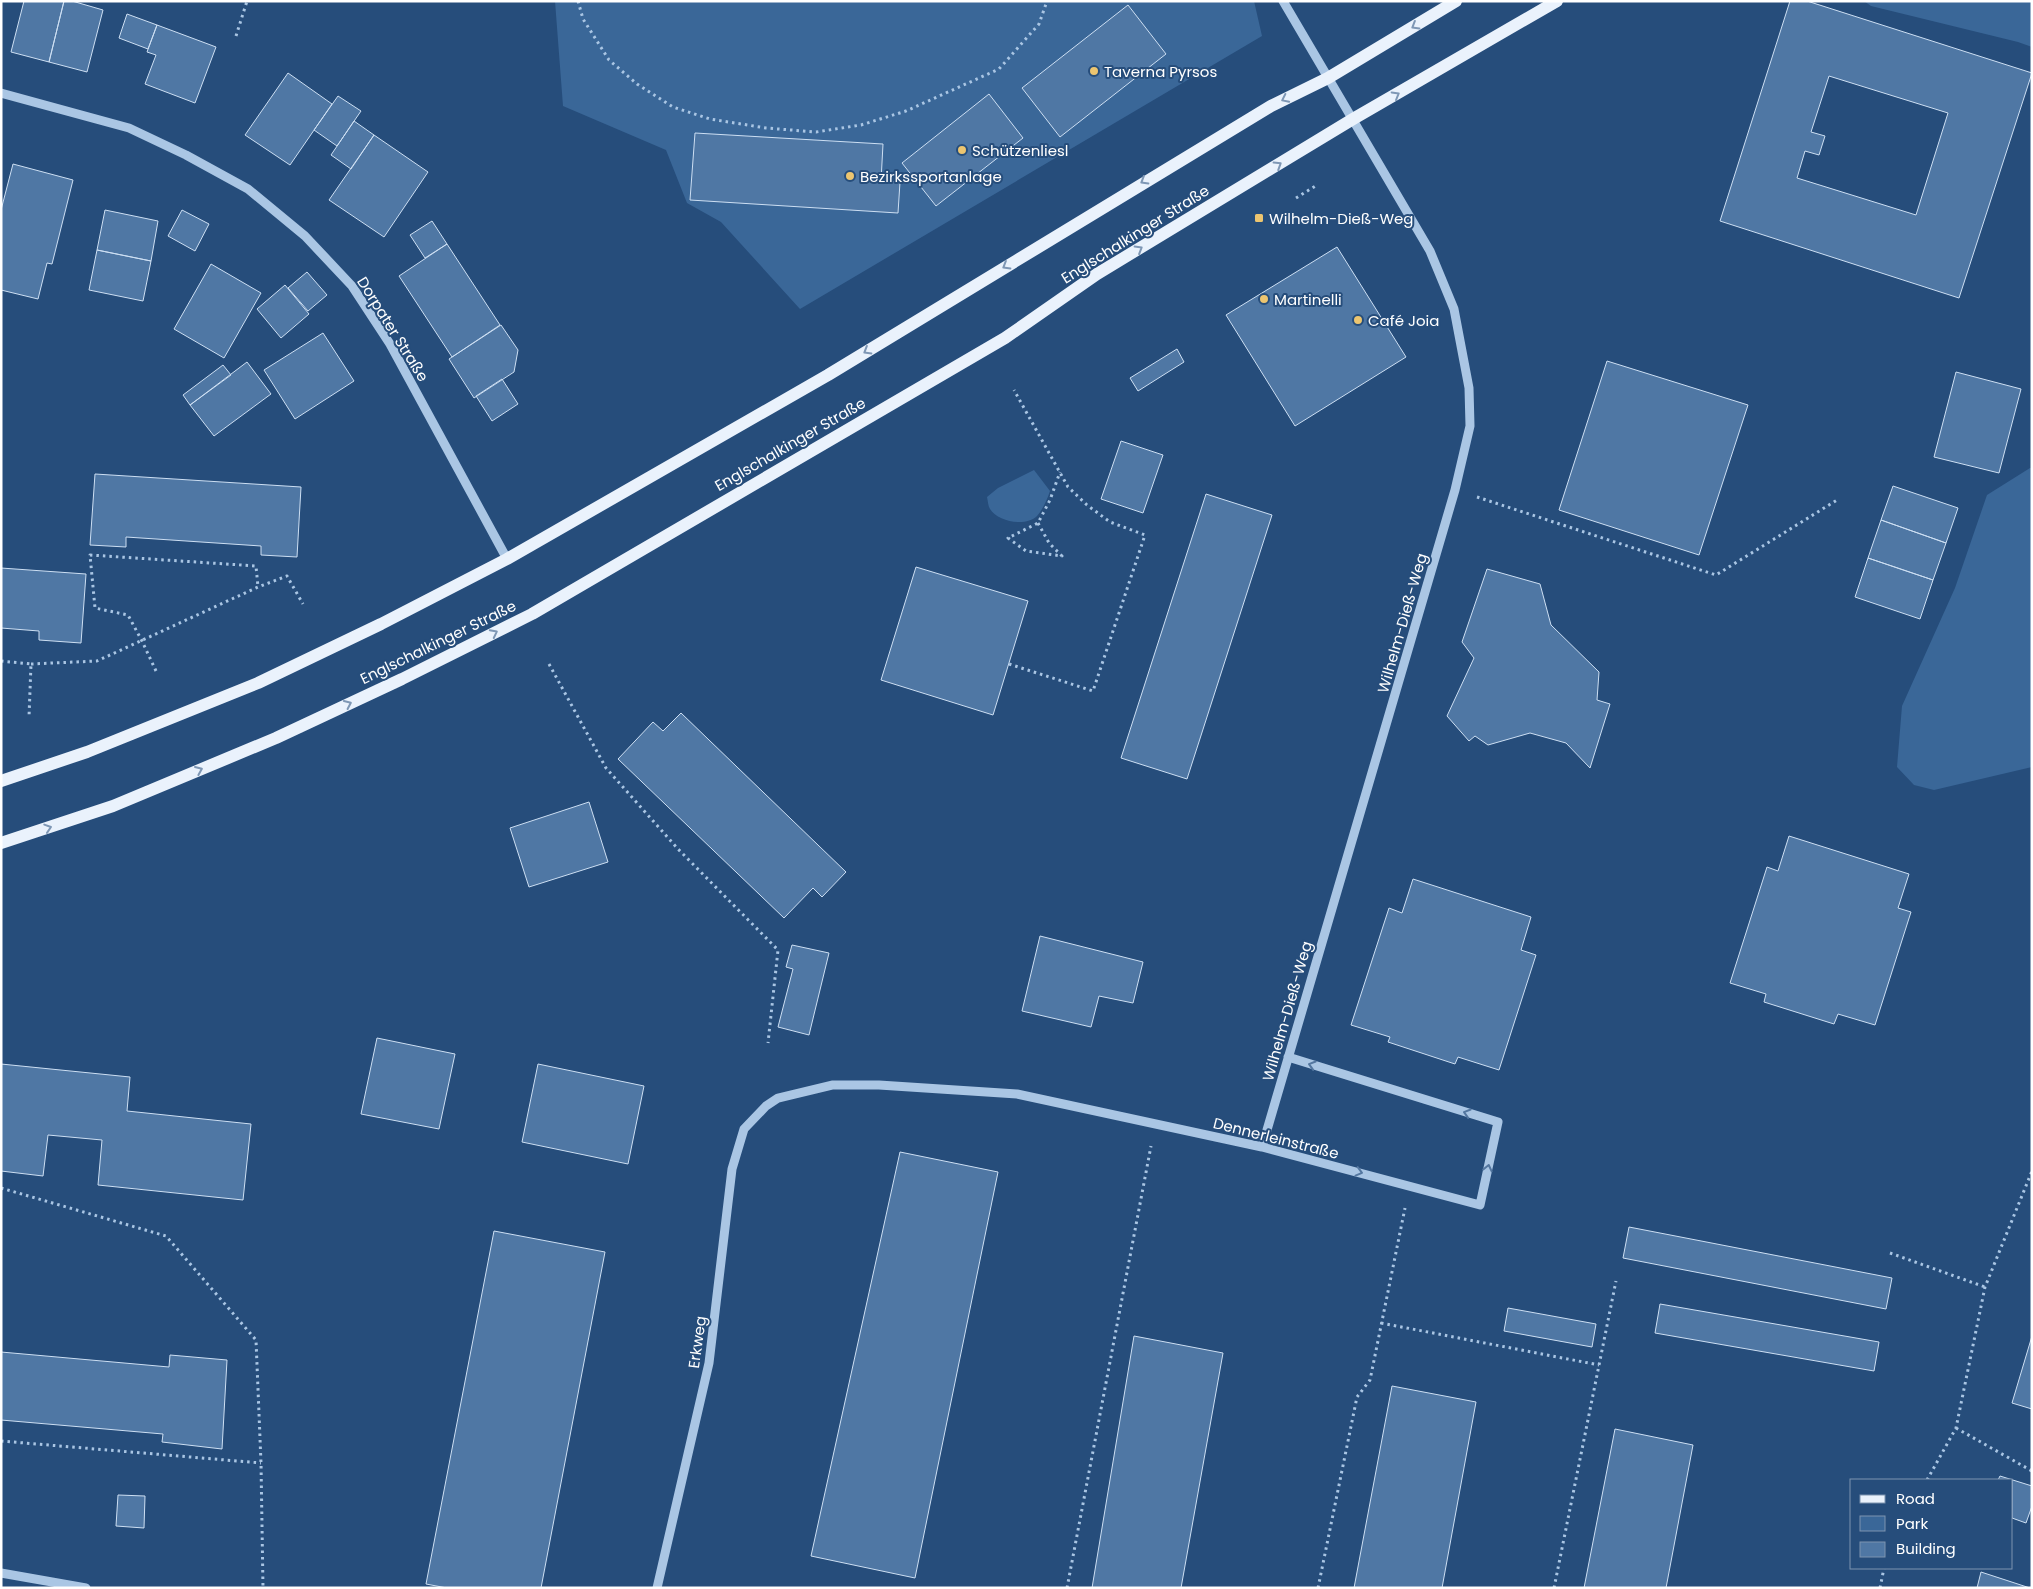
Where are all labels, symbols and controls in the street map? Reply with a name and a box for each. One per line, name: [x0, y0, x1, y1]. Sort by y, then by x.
one-way arrow: [1411, 20, 1420, 30]
place label: Taverna Pyrsos: [1104, 61, 1217, 82]
marker: Taverna Pyrsos: [1088, 65, 1100, 77]
one-way arrow: [1390, 91, 1399, 101]
one-way arrow: [1281, 93, 1290, 103]
place label: Schützenliesl: [972, 140, 1069, 161]
marker: Schützenliesl: [956, 144, 968, 156]
one-way arrow: [1272, 162, 1281, 172]
place label: Bezirkssportanlage: [860, 166, 1002, 187]
marker: Bezirkssportanlage: [844, 170, 856, 182]
one-way arrow: [1141, 175, 1150, 185]
street label: Englschalkinger Straße: [1057, 180, 1213, 288]
place label: Wilhelm-Dieß-Weg: [1269, 208, 1413, 229]
marker: Wilhelm-Dieß-Weg: [1253, 212, 1265, 224]
one-way arrow: [1133, 246, 1142, 256]
one-way arrow: [1002, 260, 1011, 270]
street label: Dorpater Straße: [352, 273, 434, 385]
place label: Martinelli: [1274, 289, 1342, 310]
marker: Martinelli: [1258, 293, 1270, 305]
place label: Café Joia: [1368, 310, 1439, 331]
marker: Café Joia: [1352, 314, 1364, 326]
one-way arrow: [864, 345, 873, 354]
street label: Englschalkinger Straße: [711, 392, 869, 496]
street label: Wilhelm-Dieß-Weg: [1372, 551, 1432, 695]
street label: Englschalkinger Straße: [357, 595, 519, 689]
one-way arrow: [489, 629, 498, 639]
one-way arrow: [343, 700, 352, 711]
one-way arrow: [194, 766, 203, 777]
one-way arrow: [43, 824, 51, 834]
street label: Wilhelm-Dieß-Weg: [1257, 939, 1317, 1083]
one-way arrow: [1308, 1060, 1317, 1070]
one-way arrow: [1463, 1108, 1472, 1118]
street label: Dennerleinstraße: [1211, 1112, 1341, 1164]
one-way arrow: [1482, 1163, 1493, 1172]
one-way arrow: [1355, 1166, 1364, 1177]
street label: Erkweg: [683, 1314, 711, 1370]
legend: [1850, 1479, 2013, 1569]
text: Road: [1896, 1488, 1935, 1509]
text: Park: [1896, 1513, 1928, 1534]
text: Building: [1896, 1538, 1956, 1559]

